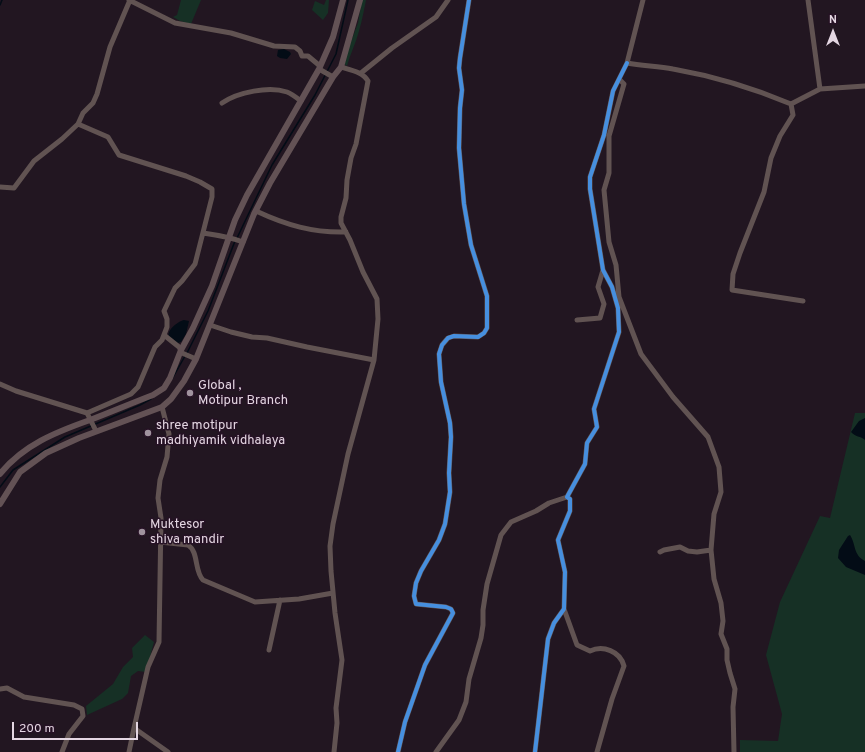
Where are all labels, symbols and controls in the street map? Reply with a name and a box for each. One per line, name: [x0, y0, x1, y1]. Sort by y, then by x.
north arrow: [813, 12, 853, 52]
text: N: [829, 13, 837, 27]
place label: Global , Motipur Branch: [198, 378, 288, 409]
marker: Global , Motipur Branch: [185, 388, 195, 398]
place label: shree motipur madhiyamik vidhalaya: [156, 418, 285, 449]
marker: shree motipur madhiyamik vidhalaya: [143, 428, 153, 438]
place label: Muktesor shiva mandir: [150, 517, 224, 548]
marker: Muktesor shiva mandir: [137, 527, 147, 537]
scale bar: [14, 714, 140, 740]
text: 200 m: [19, 721, 55, 737]

